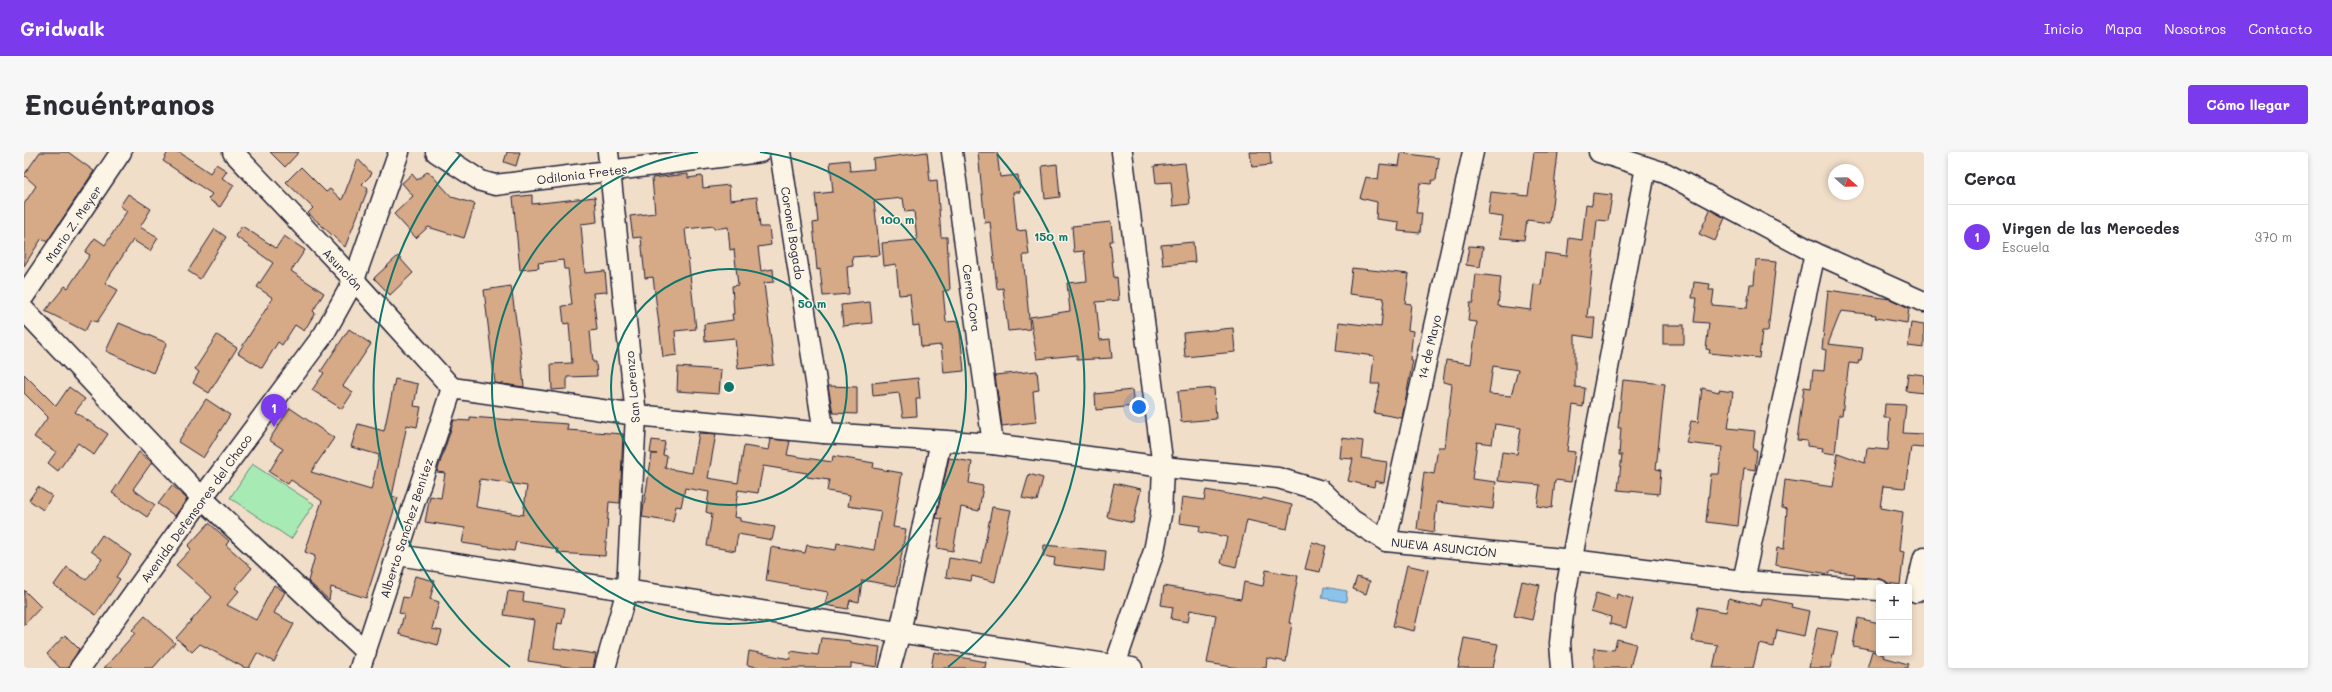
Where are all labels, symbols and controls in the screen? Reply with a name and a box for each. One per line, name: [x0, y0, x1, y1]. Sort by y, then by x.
text: Gridwalk: [20, 16, 105, 41]
text: Inicio: [2044, 19, 2083, 38]
text: Mapa: [2105, 19, 2142, 38]
text: Nosotros: [2164, 19, 2226, 38]
text: Contacto: [2248, 19, 2312, 38]
button: Cómo llegar: [2188, 85, 2308, 124]
text: Encuéntranos: [24, 86, 215, 122]
street label: Odilonia Fretes: [536, 160, 628, 188]
north arrow: [1828, 164, 1864, 200]
text: Cerca: [1964, 167, 2016, 189]
street label: Mario Z. Meyer: [41, 182, 105, 266]
street label: Coronel Bogado: [778, 186, 808, 280]
text: 100 m: [880, 211, 914, 227]
text: Virgen de las Mercedes: [2002, 218, 2180, 238]
text: 150 m: [1034, 228, 1068, 244]
text: 1: [1974, 228, 1980, 245]
text: 370 m: [2255, 228, 2292, 245]
text: Escuela: [2002, 238, 2050, 255]
street label: Asunción: [319, 245, 367, 293]
street label: Cerro Cora: [959, 263, 985, 333]
text: 50 m: [798, 295, 826, 311]
street label: 14 de Mayo: [1414, 313, 1444, 381]
street label: San Lorenzo: [621, 350, 643, 424]
centre of rings: [722, 380, 736, 394]
pin: 1: [261, 394, 287, 427]
your location: [1129, 397, 1149, 417]
street label: Avenida Defensores del Chaco: [137, 431, 255, 585]
street label: Alberto Sanchez Benitez: [376, 456, 436, 600]
street label: NUEVA ASUNCIÓN: [1391, 534, 1497, 560]
map controls: [1876, 584, 1912, 656]
button: +: [1876, 584, 1912, 620]
button: −: [1876, 620, 1912, 656]

